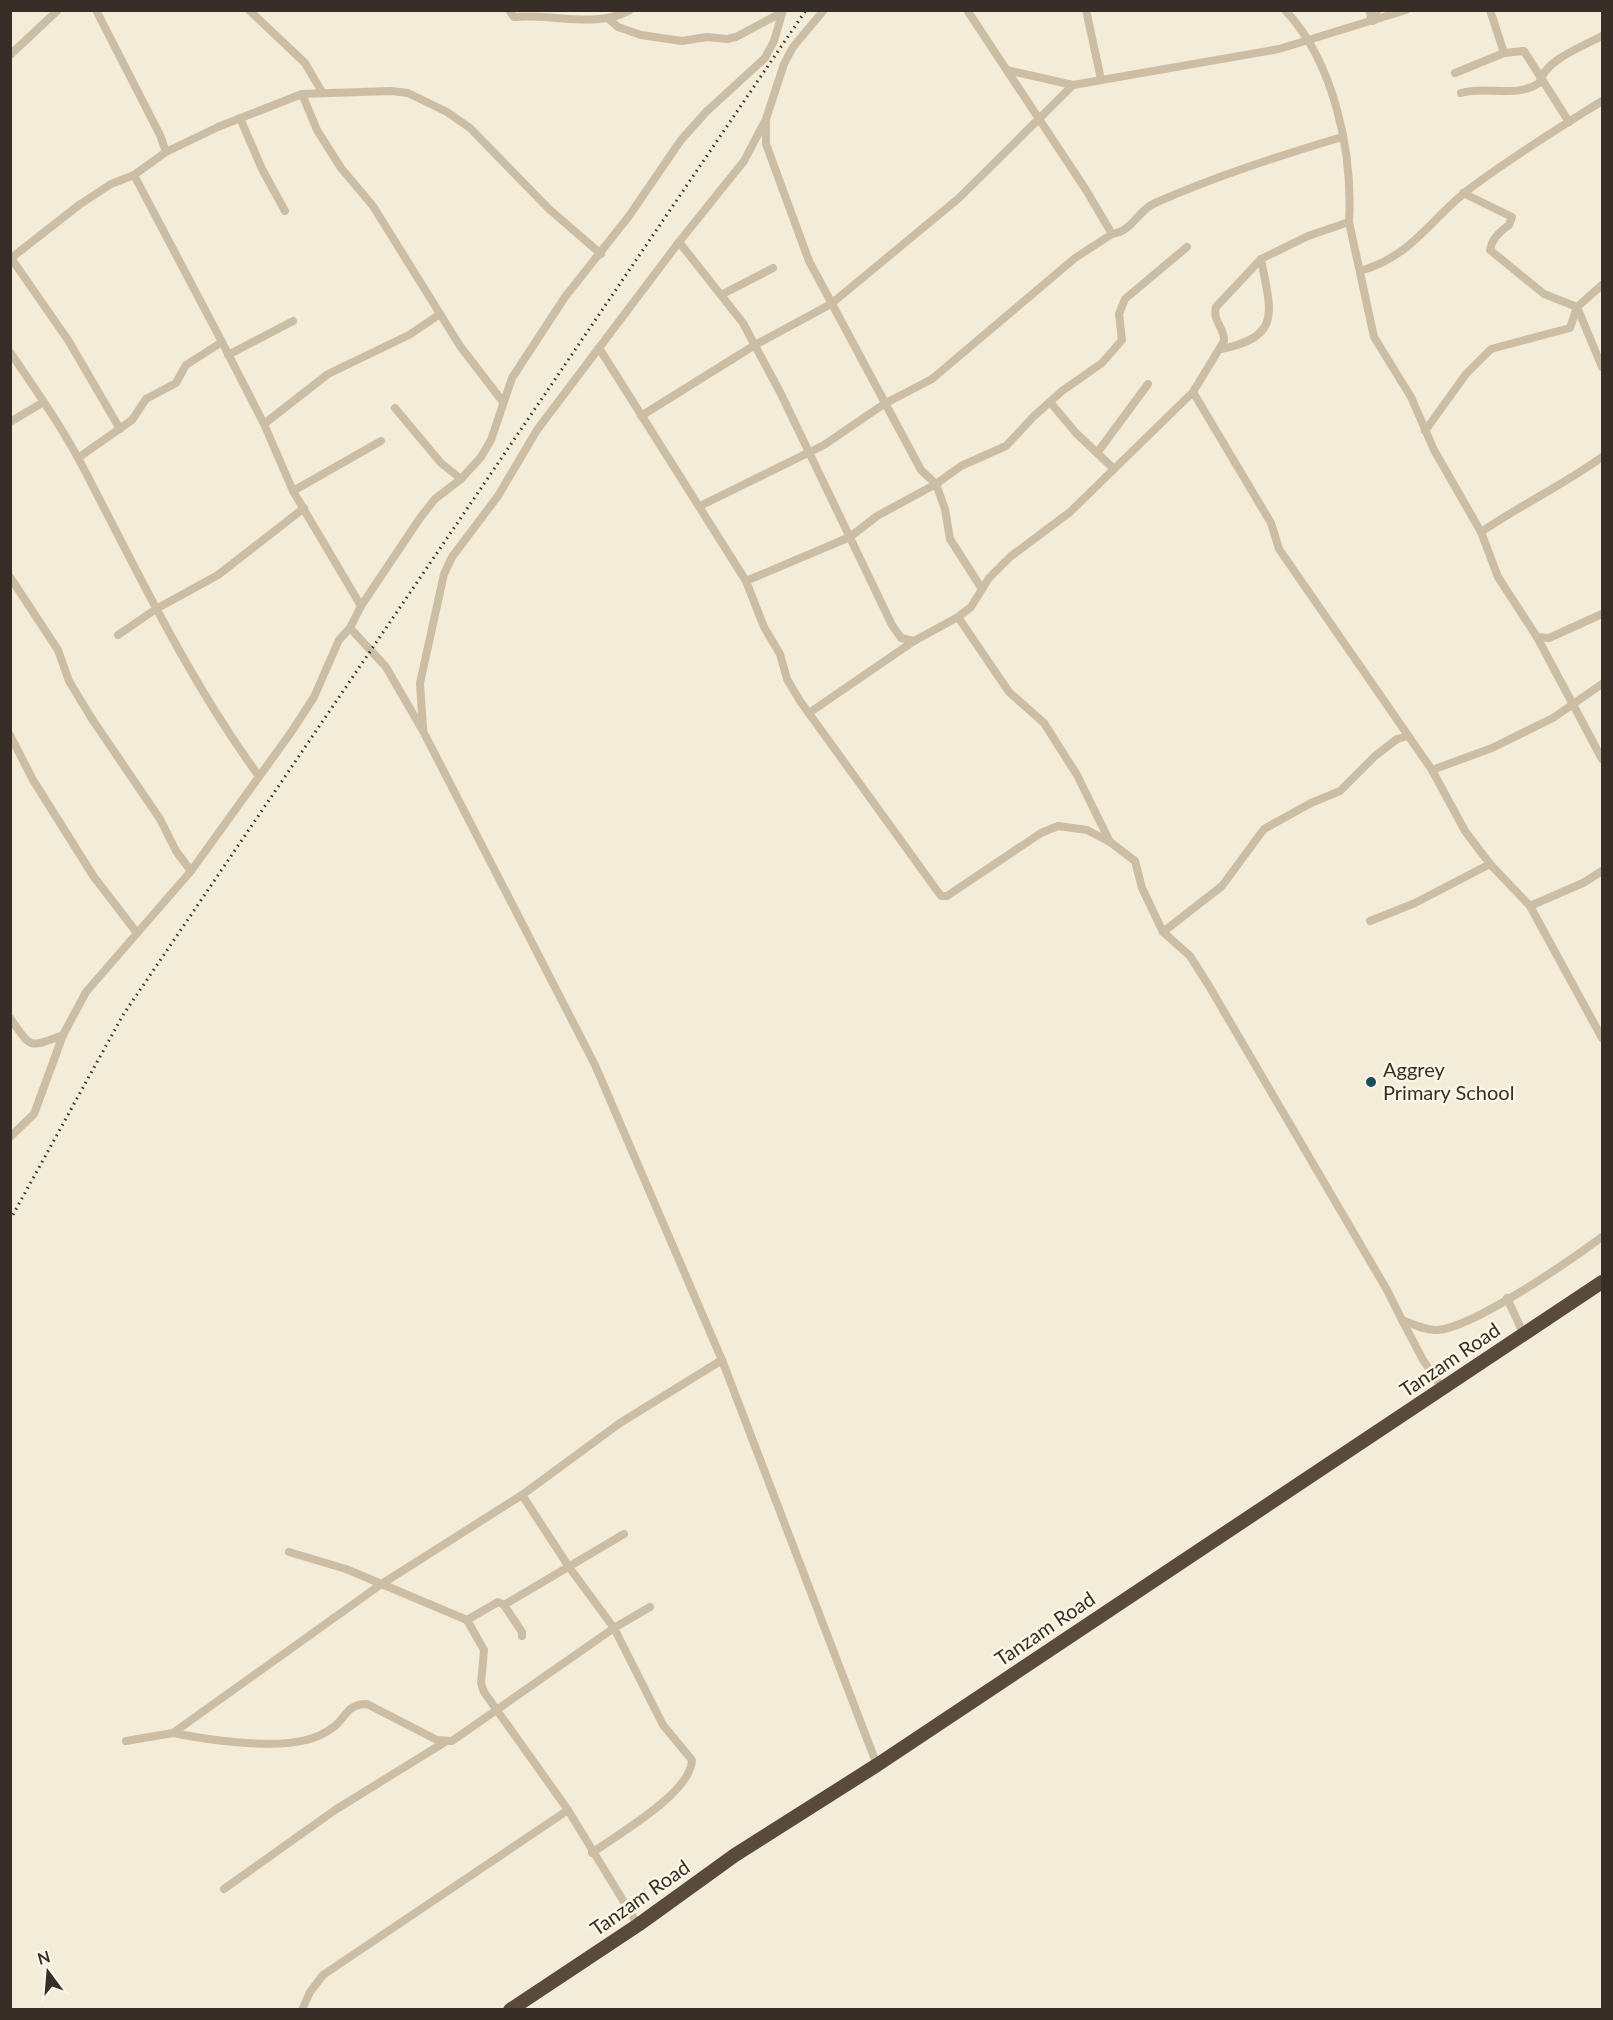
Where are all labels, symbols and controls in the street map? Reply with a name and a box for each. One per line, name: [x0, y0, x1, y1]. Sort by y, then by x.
place label: Aggrey Primary School: [1383, 1057, 1514, 1104]
marker: Aggrey Primary School: [1364, 1075, 1378, 1089]
street label: Tanzam Road: [1395, 1317, 1504, 1401]
street label: Tanzam Road: [990, 1586, 1099, 1670]
street label: Tanzam Road: [585, 1854, 694, 1940]
north arrow: [18, 1942, 78, 2002]
text: N: [35, 1946, 52, 1968]

